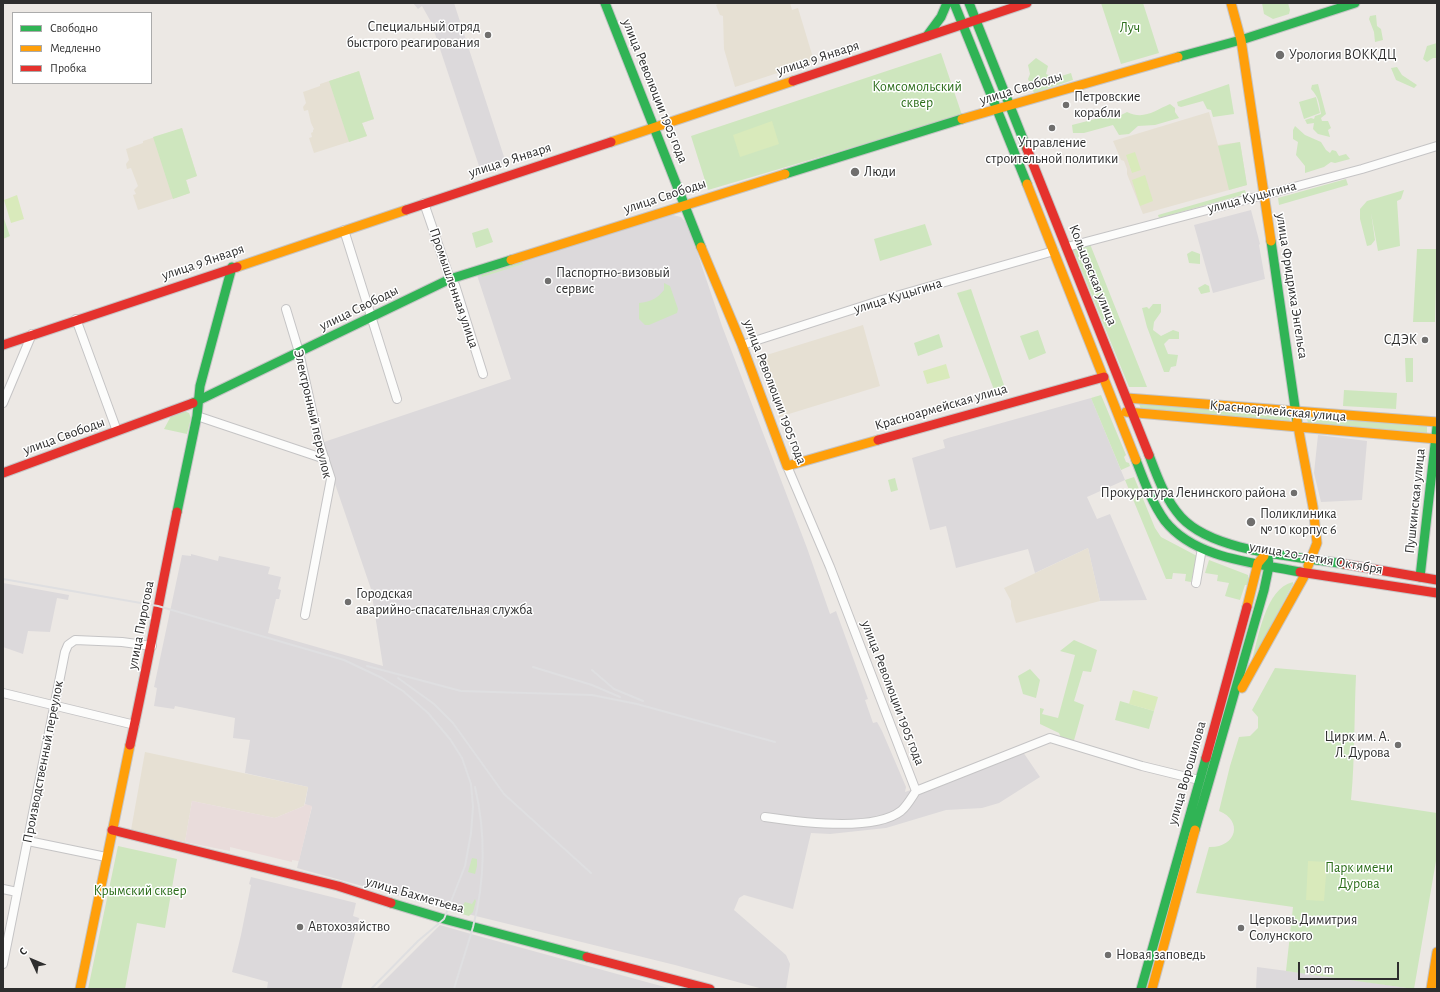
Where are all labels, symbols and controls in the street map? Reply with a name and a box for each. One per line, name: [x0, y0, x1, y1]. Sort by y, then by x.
legend: [12, 12, 152, 84]
street label: улица Революции 1905 года: [618, 17, 692, 165]
place label: Специальный отряд быстрого реагирования: [347, 19, 480, 52]
park label: Луч: [1120, 20, 1140, 36]
text: Свободно: [50, 22, 98, 34]
marker: Специальный отряд быстрого реагирования: [483, 30, 493, 40]
street label: улица 9 Января: [775, 37, 861, 79]
text: Медленно: [50, 42, 101, 54]
place label: Урология ВОККДЦ: [1289, 47, 1396, 63]
marker: Урология ВОККДЦ: [1274, 49, 1286, 61]
text: Пробка: [50, 62, 87, 74]
street label: улица Свободы: [978, 67, 1064, 109]
park label: Комсомольский сквер: [872, 79, 962, 112]
place label: Петровские корабли: [1074, 89, 1140, 122]
marker: Петровские корабли: [1061, 100, 1071, 110]
marker: Управление строительной политики: [1047, 123, 1057, 133]
place label: Управление строительной политики: [986, 135, 1118, 168]
street label: улица 9 Января: [467, 139, 553, 181]
place label: Люди: [864, 164, 896, 180]
marker: Люди: [849, 166, 861, 178]
street label: улица Свободы: [622, 175, 708, 217]
street label: улица Куцыгина: [1206, 177, 1298, 217]
street label: улица Фридриха Энгельса: [1272, 212, 1312, 360]
street label: Кольцовская улица: [1065, 222, 1121, 328]
street label: Промышленная улица: [426, 226, 482, 350]
street label: улица 9 Января: [160, 240, 246, 284]
place label: Паспортно-визовый сервис: [556, 265, 670, 298]
street label: улица Куцыгина: [852, 275, 944, 317]
marker: Паспортно-визовый сервис: [543, 276, 553, 286]
street label: улица Свободы: [317, 282, 401, 334]
street label: улица Революции 1905 года: [740, 317, 810, 467]
place label: СДЭК: [1384, 332, 1417, 348]
marker: СДЭК: [1420, 335, 1430, 345]
street label: Электронный переулок: [290, 348, 336, 480]
street label: Красноармейская улица: [873, 380, 1009, 434]
street label: Красноармейская улица: [1209, 397, 1347, 425]
street label: улица Свободы: [21, 413, 107, 459]
street label: Пушкинская улица: [1401, 447, 1429, 555]
place label: Прокуратура Ленинского района: [1101, 485, 1286, 501]
marker: Прокуратура Ленинского района: [1289, 488, 1299, 498]
place label: Поликлиника № 10 корпус 6: [1260, 506, 1337, 538]
marker: Поликлиника № 10 корпус 6: [1245, 516, 1257, 528]
street label: улица 20-летия Октября: [1248, 538, 1384, 578]
street label: улица Пирогова: [124, 579, 158, 671]
place label: Городская аварийно-спасательная служба: [356, 586, 533, 618]
marker: Городская аварийно-спасательная служба: [343, 597, 353, 607]
street label: улица Революции 1905 года: [858, 618, 928, 768]
street label: Производственный переулок: [19, 679, 67, 845]
street label: улица Ворошилова: [1164, 719, 1210, 827]
place label: Цирк им. А. Л. Дурова: [1324, 729, 1390, 762]
marker: Цирк им. А. Л. Дурова: [1393, 740, 1403, 750]
park label: Парк имени Дурова: [1325, 860, 1393, 892]
street label: улица Бахметьева: [364, 873, 466, 917]
park label: Крымский сквер: [93, 883, 187, 899]
place label: Церковь Димитрия Солунского: [1249, 912, 1357, 944]
place label: Автохозяйство: [308, 919, 390, 935]
marker: Автохозяйство: [295, 922, 305, 932]
marker: Церковь Димитрия Солунского: [1236, 923, 1246, 933]
north arrow: [12, 940, 52, 980]
text: С: [17, 945, 29, 957]
place label: Новая заповедь: [1116, 947, 1205, 963]
marker: Новая заповедь: [1103, 950, 1113, 960]
scale bar: [1300, 954, 1401, 980]
text: 100 m: [1305, 963, 1333, 975]

